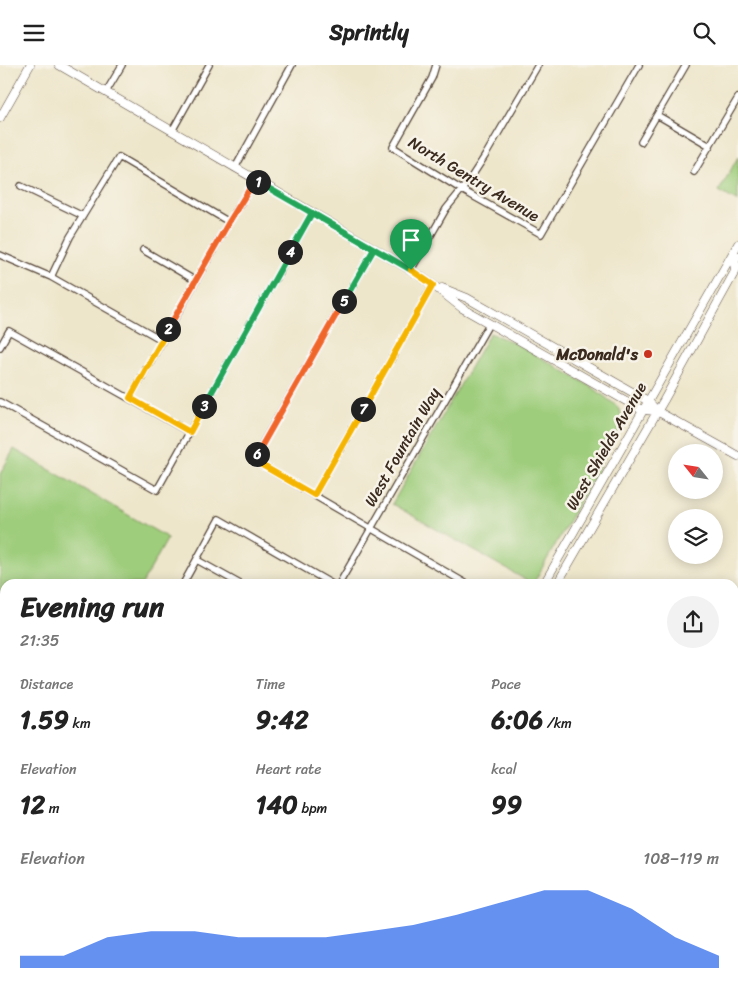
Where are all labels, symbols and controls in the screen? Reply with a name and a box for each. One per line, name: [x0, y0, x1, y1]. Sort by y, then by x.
text: Sprintly: [329, 13, 409, 52]
icon: menu: [20, 19, 48, 47]
icon: search: [690, 19, 718, 47]
street label: North Gentry Avenue: [403, 128, 546, 230]
pin: 1: [246, 169, 270, 195]
text: 1: [255, 170, 262, 195]
pin: [390, 219, 432, 270]
icon: arrive: [397, 226, 425, 254]
pin: 4: [278, 239, 302, 265]
text: 4: [286, 240, 295, 265]
pin: 5: [332, 289, 356, 313]
text: 5: [340, 289, 349, 314]
pin: 2: [156, 317, 180, 341]
text: 2: [164, 317, 173, 342]
place label: McDonald's: [555, 340, 639, 369]
marker: McDonald's: [642, 348, 654, 360]
street label: West Shields Avenue: [557, 376, 655, 516]
street label: West Fountain Way: [356, 381, 448, 512]
pin: 3: [192, 393, 216, 419]
text: 3: [201, 394, 208, 419]
pin: 7: [350, 397, 376, 421]
text: 7: [360, 397, 368, 422]
pin: 6: [244, 441, 270, 467]
text: 6: [254, 442, 261, 467]
north arrow: [668, 444, 722, 499]
map controls: [668, 444, 723, 564]
button: layers: [668, 509, 723, 564]
text: Evening run: [20, 582, 164, 631]
button: share: [667, 596, 719, 648]
text: 21:35: [20, 626, 60, 655]
text: Distance: [20, 672, 73, 697]
text: Time: [256, 672, 285, 697]
text: Pace: [491, 672, 521, 697]
text: 1.59: [20, 697, 69, 742]
text: 9:42: [256, 697, 309, 742]
text: 6:06: [491, 697, 543, 742]
text: km: [69, 711, 91, 736]
text: /km: [543, 711, 572, 736]
text: Elevation: [20, 757, 77, 782]
text: Heart rate: [256, 757, 321, 782]
text: kcal: [491, 757, 517, 782]
text: 12: [20, 782, 45, 827]
text: 140: [256, 782, 298, 827]
text: 99: [491, 782, 522, 827]
text: m: [45, 796, 60, 821]
text: bpm: [298, 796, 327, 821]
text: Elevation: [20, 844, 85, 873]
text: 108–119 m: [643, 844, 719, 873]

